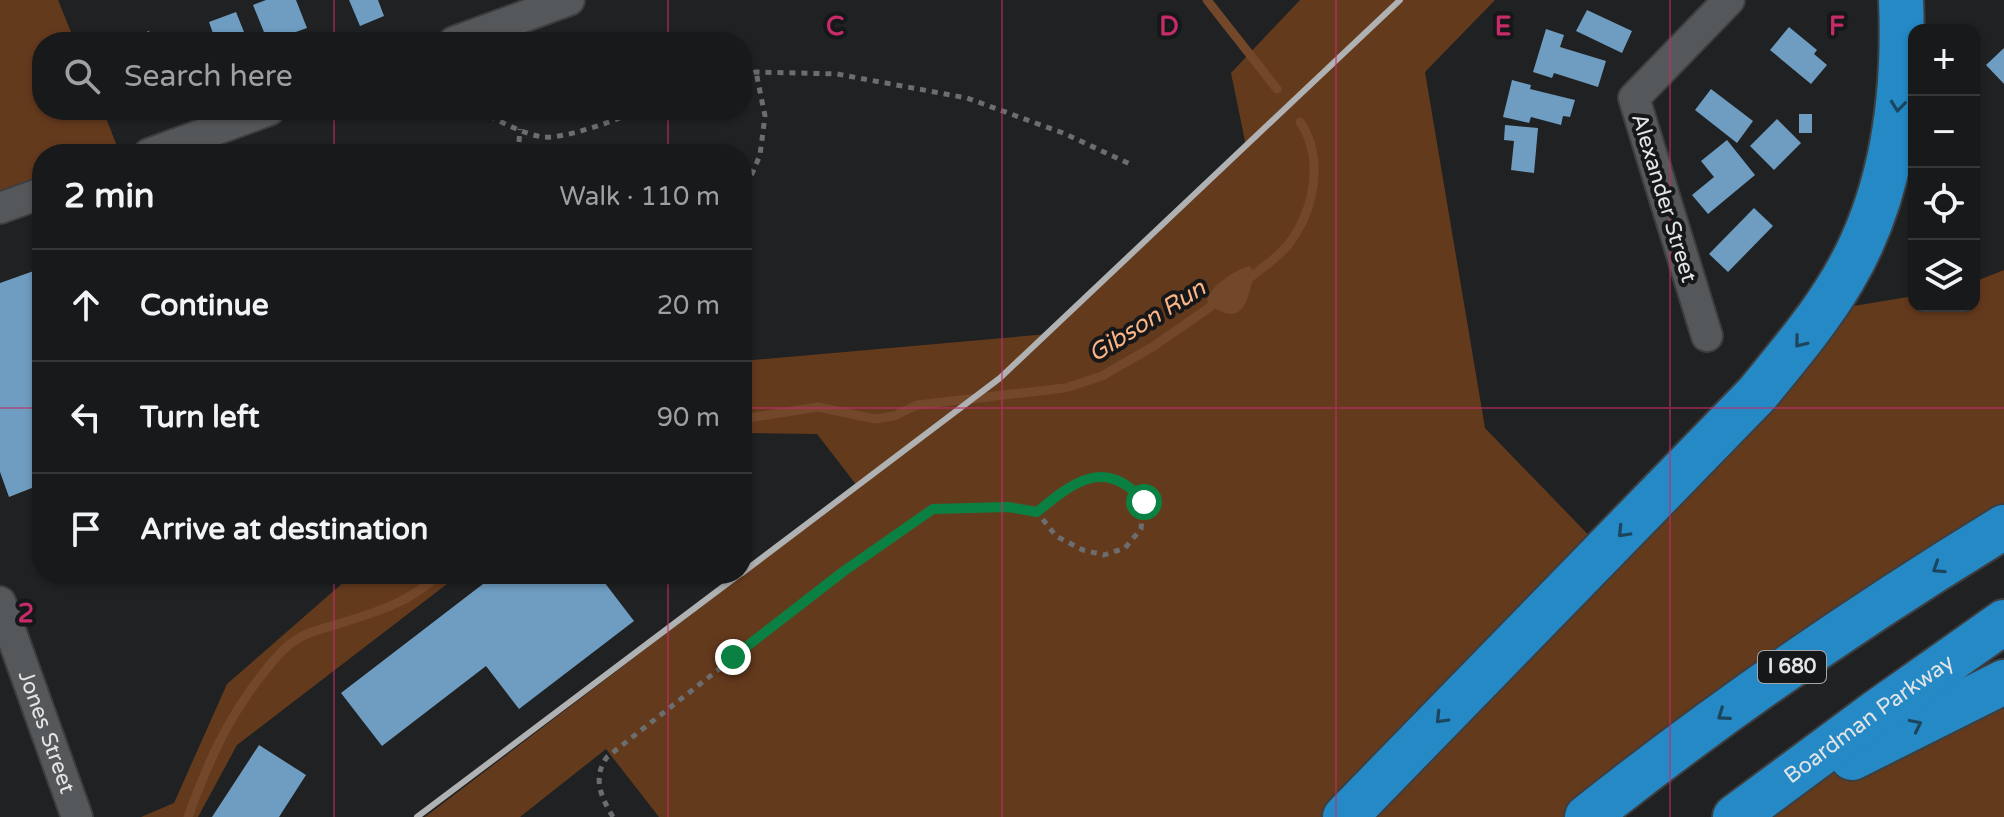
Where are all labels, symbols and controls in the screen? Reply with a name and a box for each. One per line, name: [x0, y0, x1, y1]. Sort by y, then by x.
text: C: [826, 11, 844, 42]
text: D: [1159, 11, 1179, 42]
text: E: [1495, 11, 1511, 42]
text: F: [1829, 11, 1845, 42]
map controls: [1908, 24, 1980, 312]
button: +: [1908, 24, 1980, 96]
search box: [32, 32, 752, 120]
icon: search: [60, 54, 104, 98]
text: Search here: [124, 58, 293, 95]
button: −: [1908, 96, 1980, 168]
one-way arrow: [1890, 100, 1907, 113]
street label: Alexander Street: [1626, 110, 1702, 286]
button: locate: [1908, 168, 1980, 240]
text: 2 min: [64, 176, 155, 217]
text: Walk · 110 m: [560, 181, 720, 212]
button: layers: [1908, 240, 1980, 312]
water label: Gibson Run: [1083, 273, 1212, 368]
icon: ahead: [64, 283, 108, 327]
text: Continue: [140, 287, 269, 324]
text: 20 m: [657, 290, 720, 321]
one-way arrow: [1795, 333, 1810, 347]
icon: left: [64, 395, 108, 439]
text: Turn left: [140, 399, 259, 436]
text: 90 m: [657, 402, 720, 433]
route start: [1126, 484, 1162, 520]
icon: arrive: [64, 507, 108, 551]
text: Arrive at destination: [140, 511, 428, 548]
one-way arrow: [1617, 523, 1632, 537]
one-way arrow: [1932, 559, 1947, 574]
text: 2: [18, 598, 34, 629]
route end: [715, 639, 751, 675]
street label: Boardman Parkway: [1779, 649, 1959, 789]
road number: I 680: [1758, 651, 1826, 683]
street label: Jones Street: [13, 667, 80, 797]
one-way arrow: [1718, 705, 1732, 720]
one-way arrow: [1436, 709, 1450, 723]
one-way arrow: [1907, 719, 1922, 735]

